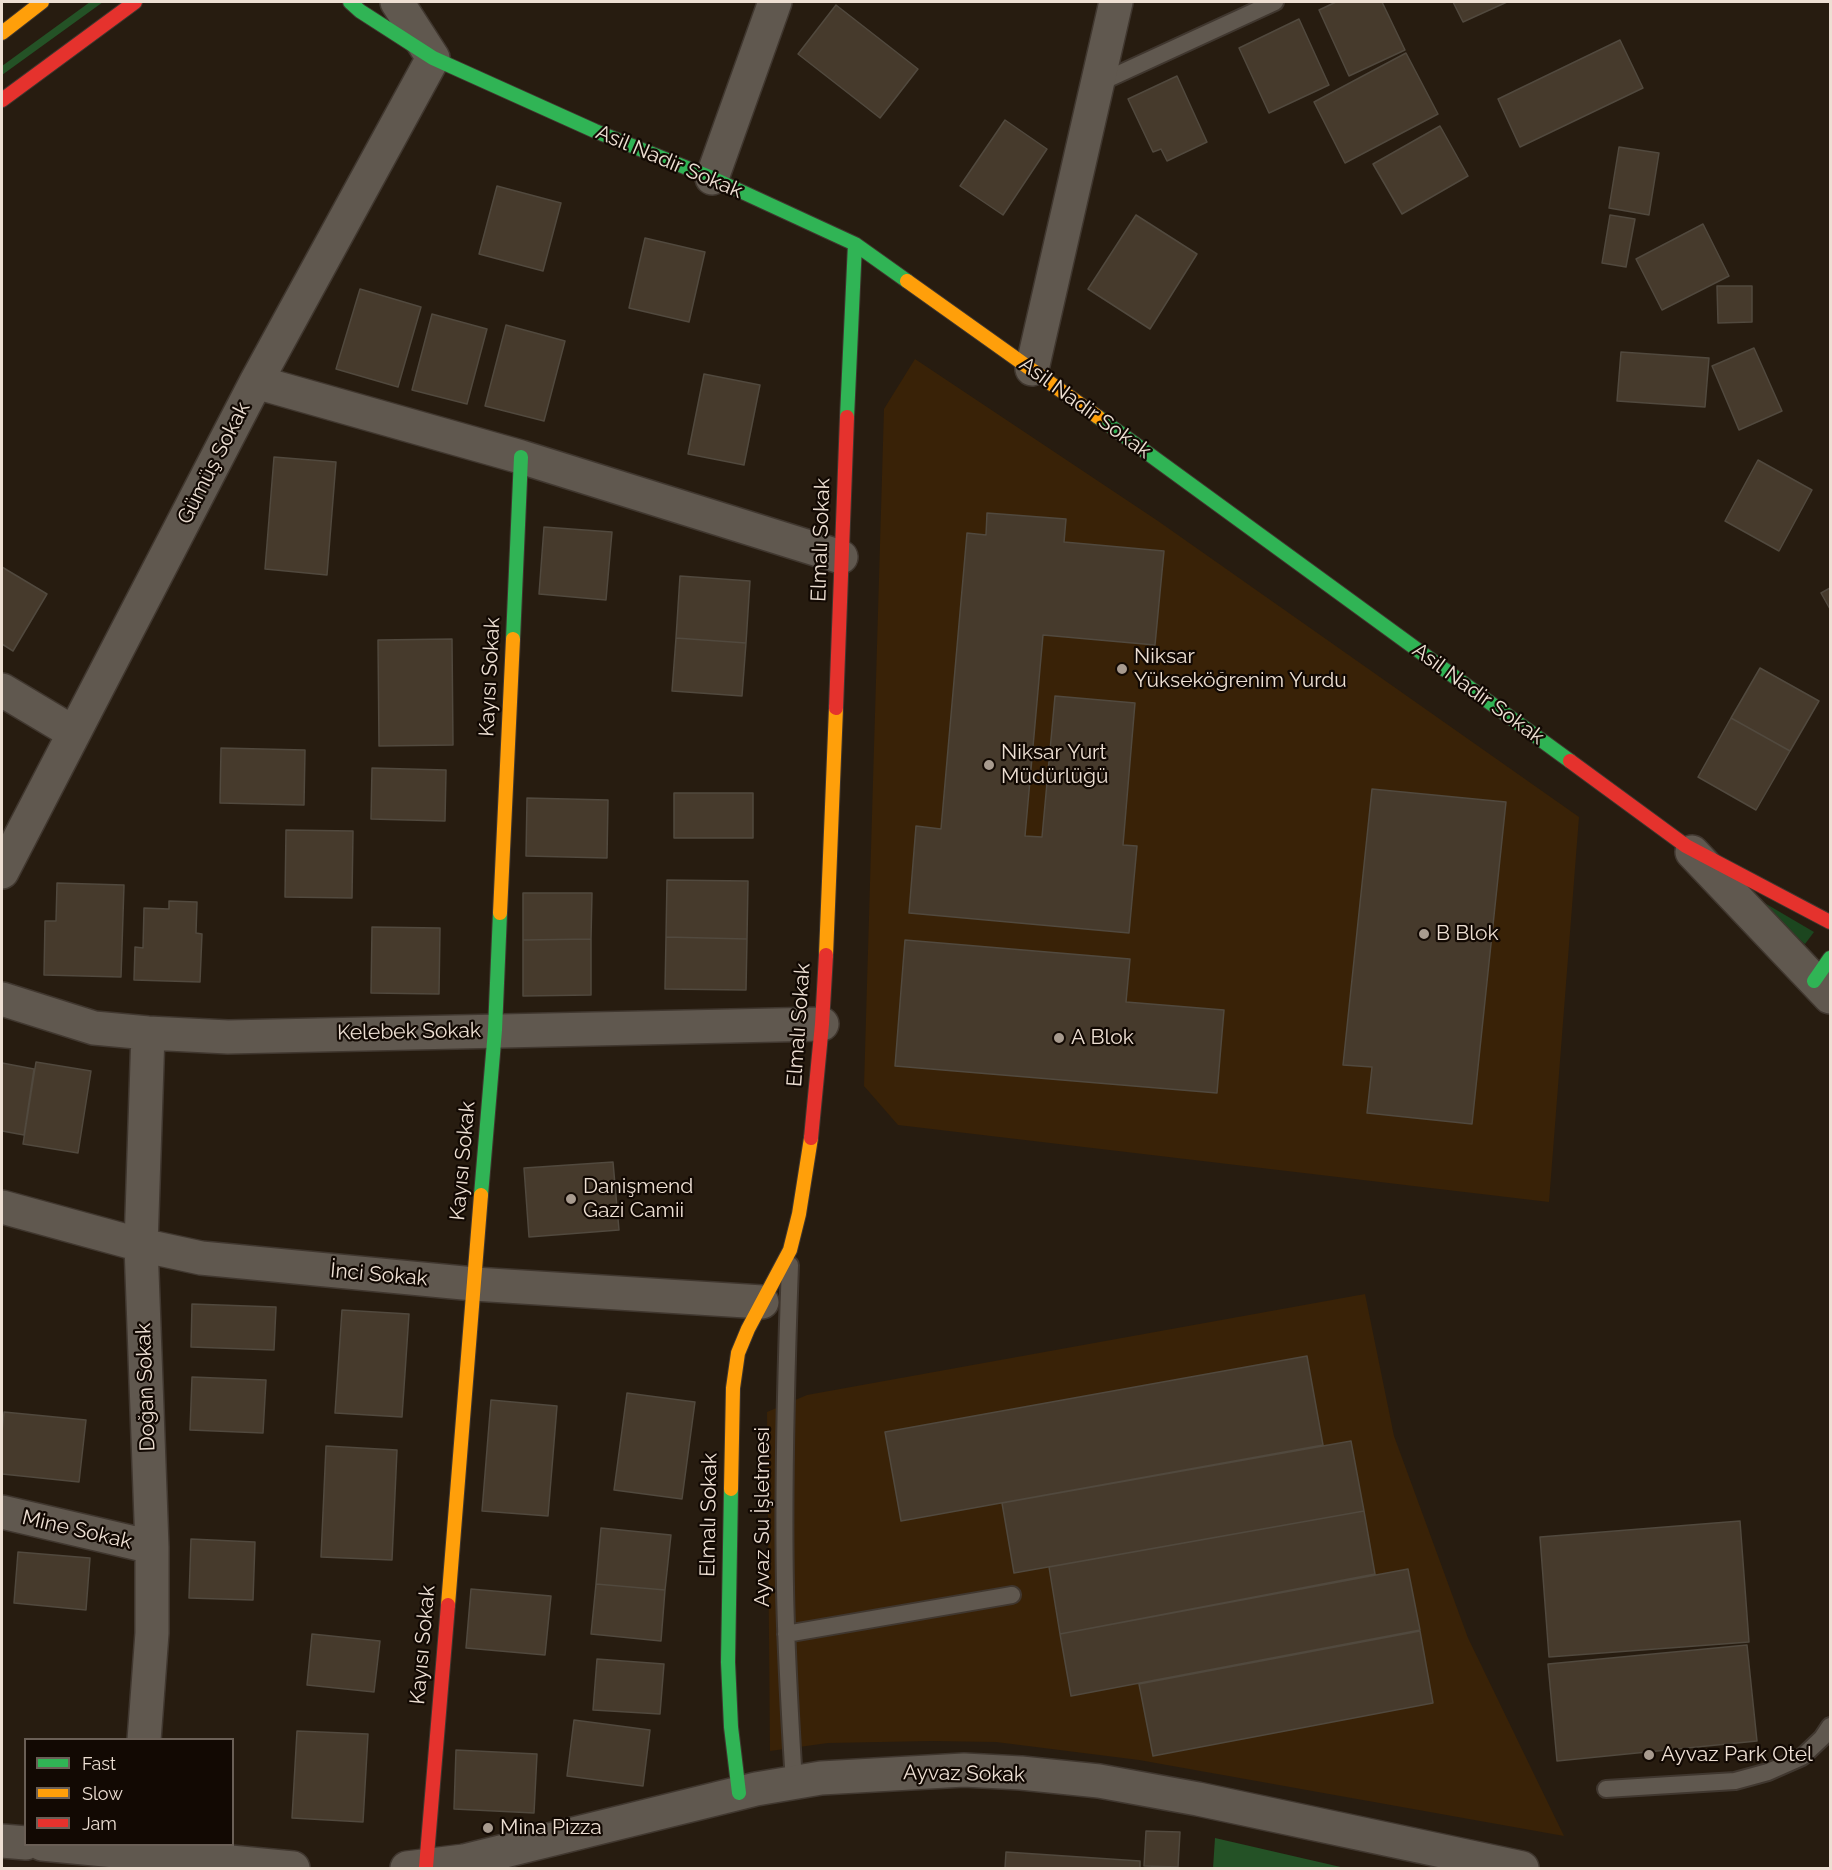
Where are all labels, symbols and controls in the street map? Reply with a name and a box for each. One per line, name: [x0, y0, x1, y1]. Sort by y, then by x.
street label: Asil Nadir Sokak: [592, 120, 746, 204]
street label: Asil Nadir Sokak: [1014, 352, 1156, 464]
street label: Gümüş Sokak: [172, 398, 256, 528]
street label: Elmalı Sokak: [806, 478, 836, 602]
street label: Kayısı Sokak: [474, 617, 506, 737]
street label: Asil Nadir Sokak: [1407, 638, 1549, 750]
place label: Niksar Yükseköğrenim Yurdu: [1134, 644, 1347, 694]
marker: Niksar Yükseköğrenim Yurdu: [1115, 662, 1129, 676]
place label: Niksar Yurt Müdürlüğü: [1001, 740, 1108, 790]
marker: Niksar Yurt Müdürlüğü: [982, 758, 996, 772]
place label: B Blok: [1436, 921, 1499, 947]
marker: B Blok: [1417, 927, 1431, 941]
street label: Elmalı Sokak: [782, 962, 816, 1088]
street label: Kelebek Sokak: [337, 1018, 481, 1046]
place label: A Blok: [1071, 1025, 1134, 1051]
marker: A Blok: [1052, 1031, 1066, 1045]
street label: Kayısı Sokak: [445, 1100, 481, 1222]
place label: Danişmend Gazi Camii: [583, 1174, 693, 1224]
marker: Danişmend Gazi Camii: [564, 1192, 578, 1206]
street label: İnci Sokak: [329, 1258, 429, 1292]
street label: Doğan Sokak: [131, 1322, 161, 1452]
street label: Ayvaz Su İşletmesi: [750, 1427, 776, 1607]
street label: Elmalı Sokak: [695, 1453, 723, 1577]
street label: Mine Sokak: [20, 1505, 134, 1555]
street label: Kayısı Sokak: [405, 1584, 441, 1706]
legend: [24, 1738, 234, 1846]
place label: Ayvaz Park Otel: [1661, 1742, 1813, 1768]
marker: Ayvaz Park Otel: [1642, 1748, 1656, 1762]
text: Fast: [82, 1753, 116, 1774]
street label: Ayvaz Sokak: [903, 1760, 1025, 1788]
text: Slow: [82, 1783, 123, 1804]
text: Jam: [82, 1813, 117, 1834]
place label: Mina Pizza: [500, 1815, 602, 1841]
marker: Mina Pizza: [481, 1821, 495, 1835]

